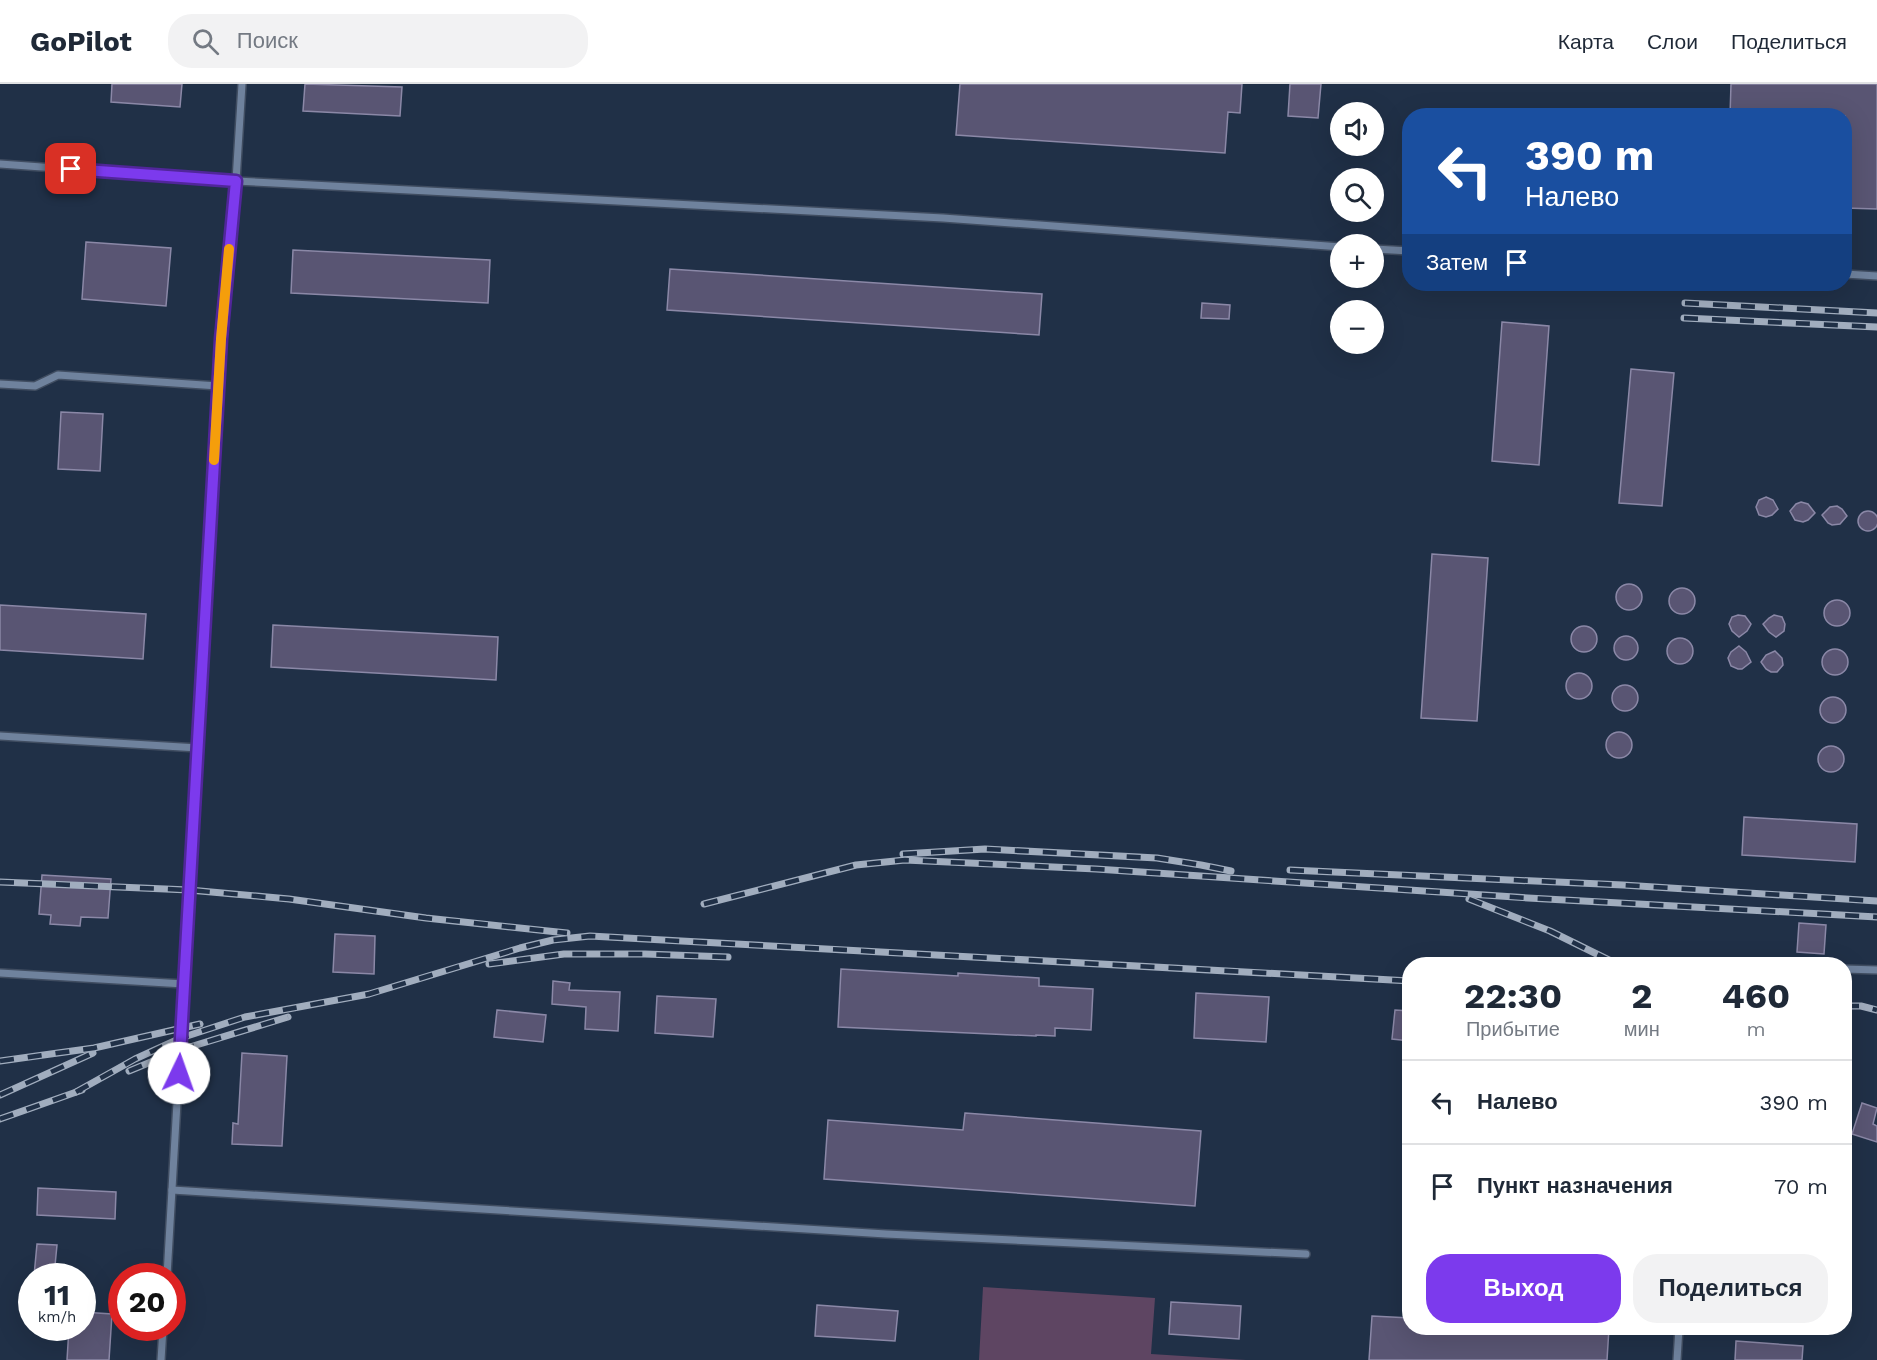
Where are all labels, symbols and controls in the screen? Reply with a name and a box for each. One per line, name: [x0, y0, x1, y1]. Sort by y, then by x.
search box: [168, 14, 588, 68]
text: GoPilot: [30, 25, 132, 58]
icon: search: [189, 25, 222, 58]
text: Поиск: [237, 28, 298, 53]
text: Карта: [1558, 29, 1614, 54]
text: Слои: [1647, 29, 1698, 54]
text: Поделиться: [1731, 29, 1847, 54]
map controls: [1330, 102, 1384, 354]
button: sound: [1330, 102, 1384, 156]
text: 390 m: [1525, 131, 1654, 180]
icon: left: [1426, 132, 1504, 210]
pin: [45, 143, 96, 194]
icon: arrive: [54, 152, 87, 185]
button: search: [1330, 168, 1384, 222]
text: Налево: [1525, 181, 1619, 213]
button: +: [1330, 234, 1384, 288]
icon: arrive: [1500, 246, 1533, 279]
text: Затем: [1426, 250, 1488, 275]
button: −: [1330, 300, 1384, 354]
text: 22:30: [1464, 975, 1562, 1017]
text: 2: [1631, 975, 1653, 1017]
text: 460: [1722, 975, 1790, 1017]
text: Прибытие: [1466, 1017, 1560, 1041]
text: мин: [1624, 1017, 1660, 1041]
text: m: [1746, 1017, 1765, 1041]
position arrow: [147, 1041, 211, 1105]
icon: left: [1426, 1086, 1459, 1119]
text: Налево: [1477, 1089, 1558, 1114]
text: 390 m: [1759, 1090, 1828, 1115]
icon: arrive: [1426, 1170, 1459, 1203]
text: Пункт назначения: [1477, 1173, 1673, 1198]
text: 70 m: [1774, 1174, 1828, 1199]
button: Выход: [1426, 1254, 1621, 1323]
button: Поделиться: [1633, 1254, 1828, 1323]
speed limit sign: 20: [108, 1263, 186, 1341]
text: 11: [44, 1277, 70, 1312]
text: km/h: [38, 1308, 76, 1326]

